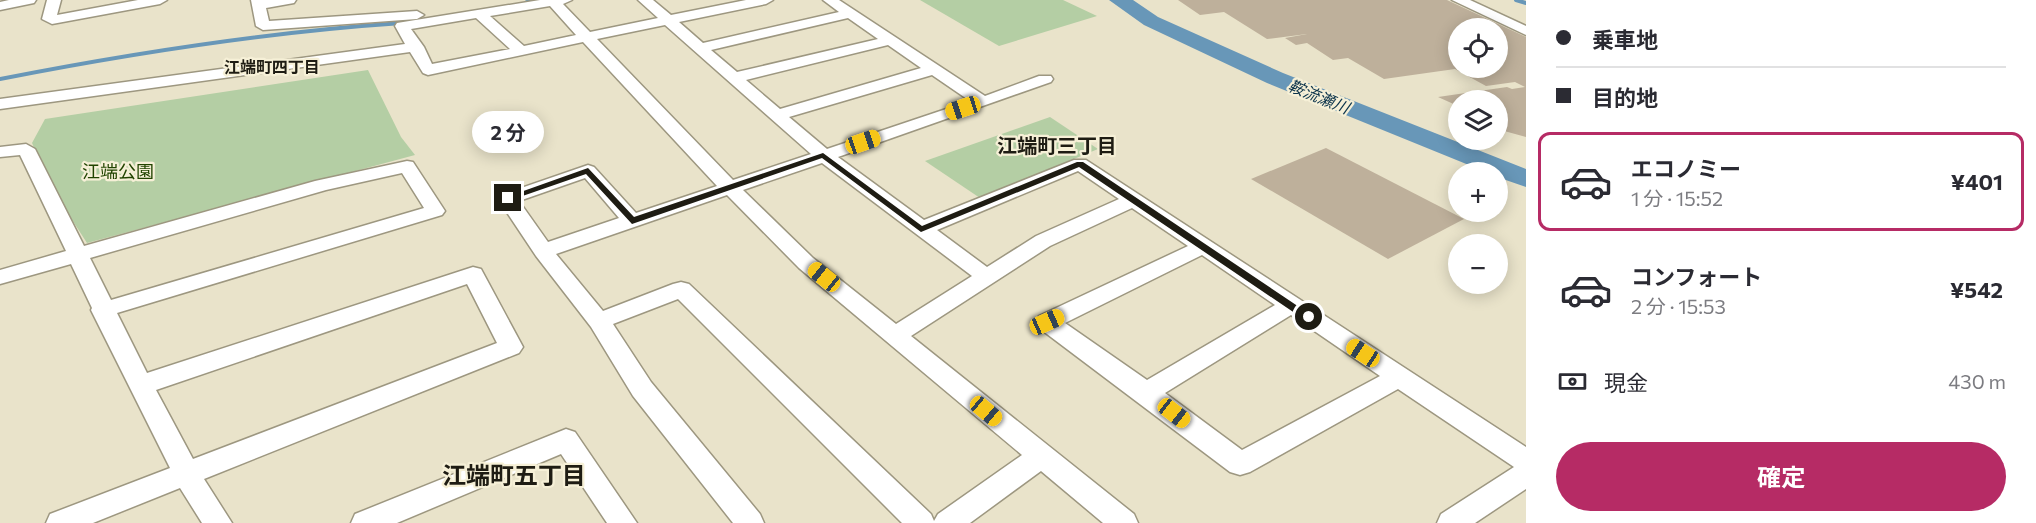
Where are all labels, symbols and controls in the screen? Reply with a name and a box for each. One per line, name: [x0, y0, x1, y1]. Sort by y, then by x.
map controls: [1448, 18, 1508, 294]
button: locate: [1448, 18, 1508, 78]
text: 乗車地: [1592, 26, 1658, 53]
district label: 江端町四丁目: [224, 57, 320, 76]
water label: 鞍流瀬川: [1286, 75, 1354, 118]
text: 目的地: [1592, 84, 1658, 111]
button: layers: [1448, 90, 1508, 150]
car: [943, 94, 983, 122]
callout: 2 分: [472, 111, 544, 153]
text: 2 分: [490, 120, 526, 144]
car: [843, 128, 883, 156]
district label: 江端町三丁目: [997, 133, 1117, 157]
icon: car: [1559, 155, 1613, 209]
text: エコノミー: [1631, 155, 1741, 182]
park label: 江端公園: [82, 160, 154, 182]
button: +: [1448, 162, 1508, 222]
text: ¥401: [1951, 168, 2003, 195]
route end: [494, 184, 521, 211]
text: 1 分 · 15:52: [1631, 186, 1723, 210]
button: −: [1448, 234, 1508, 294]
car: [804, 259, 844, 295]
icon: car: [1559, 263, 1613, 317]
text: コンフォート: [1631, 263, 1762, 290]
text: ¥542: [1950, 276, 2003, 303]
text: 2 分 · 15:53: [1631, 294, 1726, 318]
route start: [1295, 303, 1322, 330]
car: [1027, 306, 1067, 338]
car: [1343, 336, 1383, 370]
icon: cash: [1556, 365, 1589, 398]
text: 現金: [1604, 369, 1648, 396]
text: 430 m: [1948, 369, 2006, 393]
car: [966, 393, 1006, 429]
car: [1154, 395, 1194, 431]
button: 確定: [1556, 442, 2006, 511]
district label: 江端町五丁目: [442, 460, 586, 489]

